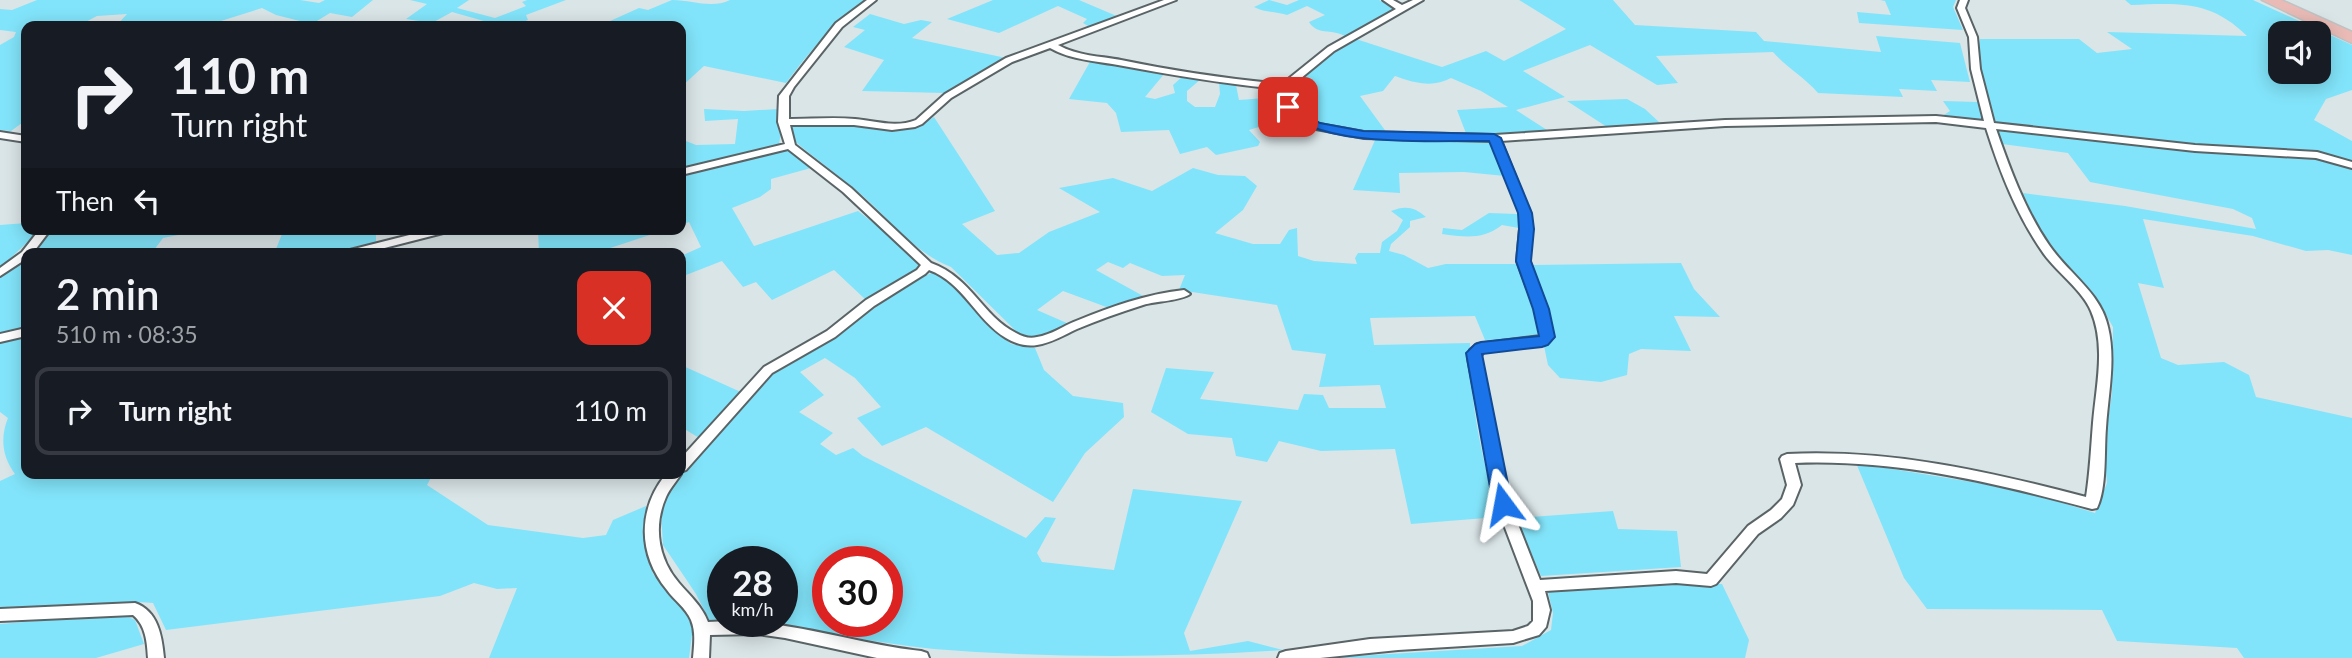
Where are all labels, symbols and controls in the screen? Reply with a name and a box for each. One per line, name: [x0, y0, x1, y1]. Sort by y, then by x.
map controls: [2268, 21, 2331, 84]
button: sound: [2268, 21, 2331, 84]
text: 110 m: [171, 46, 309, 104]
icon: right: [56, 49, 147, 140]
pin: [1258, 77, 1318, 137]
icon: arrive: [1269, 88, 1307, 126]
text: Turn right: [171, 105, 307, 144]
icon: left: [128, 182, 166, 220]
text: Then: [56, 185, 114, 217]
text: 2 min: [56, 269, 160, 319]
button: close: [577, 271, 651, 345]
text: 510 m · 08:35: [56, 320, 198, 348]
icon: right: [60, 392, 98, 430]
text: Turn right: [119, 395, 232, 427]
text: 110 m: [574, 395, 647, 427]
position arrow: [1466, 467, 1540, 541]
speed limit sign: 30: [812, 546, 903, 637]
text: 28: [732, 561, 773, 603]
text: km/h: [731, 598, 774, 620]

